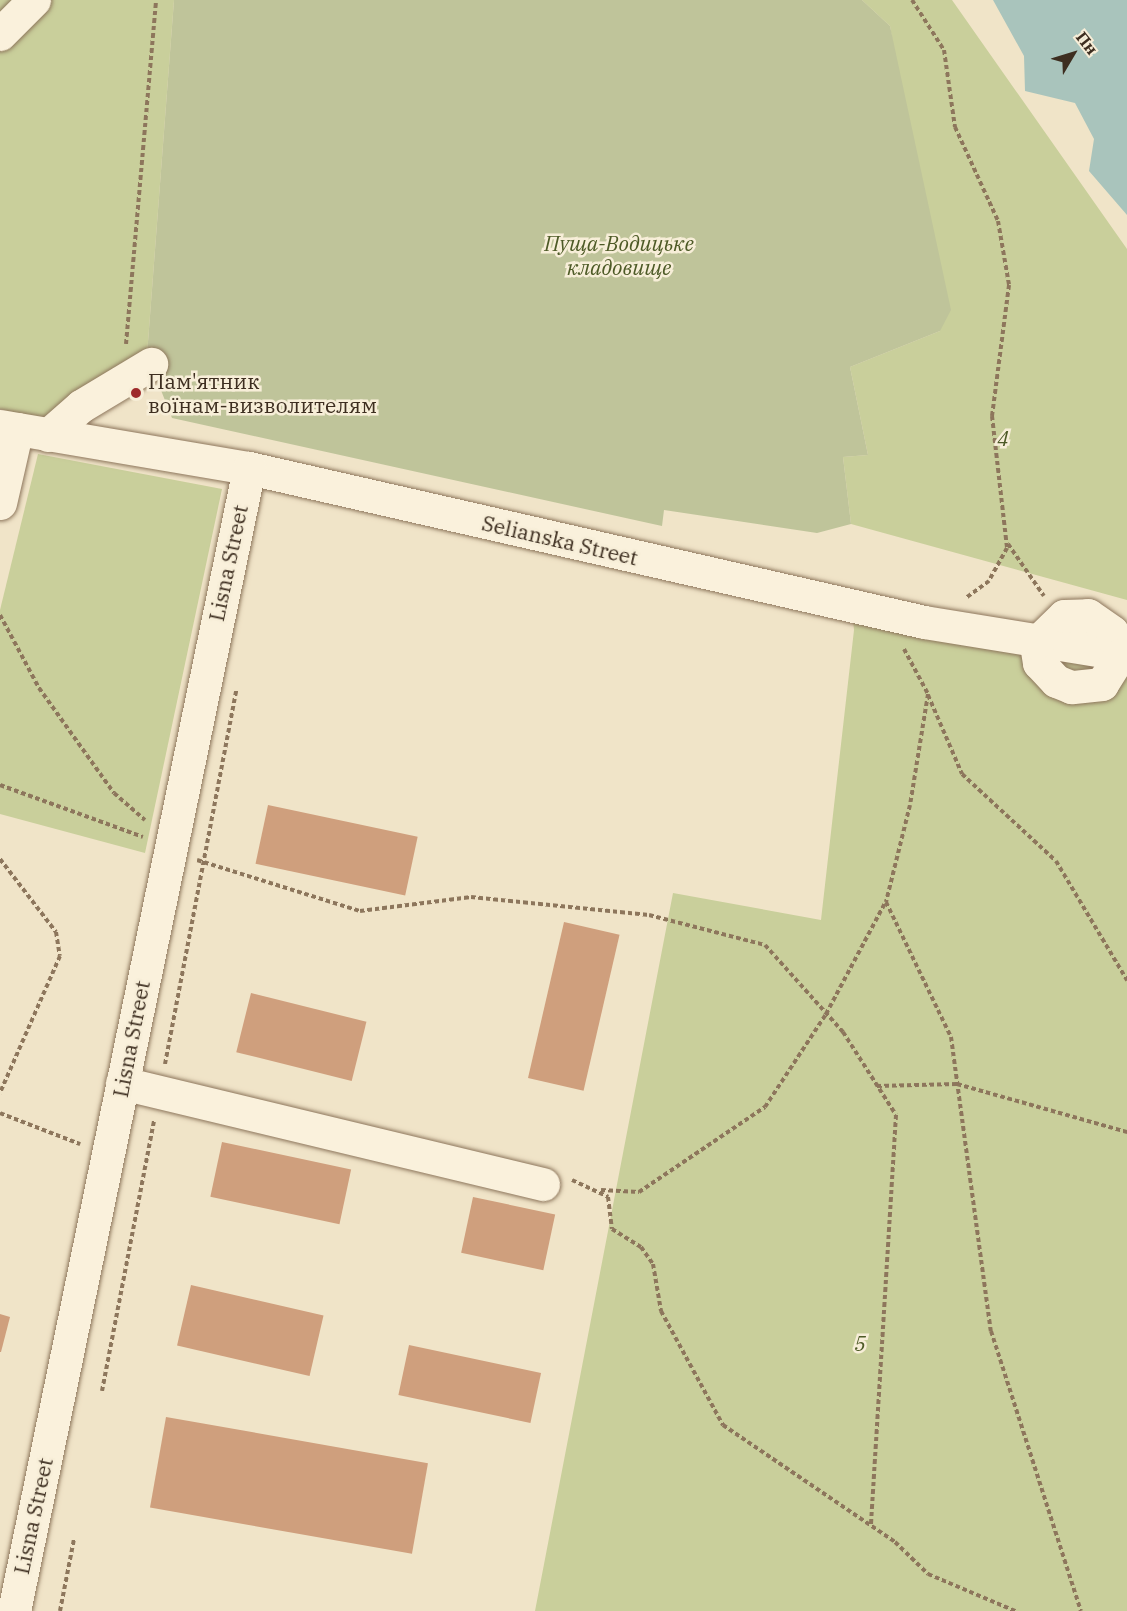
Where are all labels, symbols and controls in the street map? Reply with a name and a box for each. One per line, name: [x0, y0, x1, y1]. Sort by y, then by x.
north arrow: [1043, 24, 1103, 84]
text: Пн: [1072, 27, 1102, 58]
park label: Пуща-Водицьке кладовище: [544, 230, 694, 280]
place label: Пам'ятник воїнам-визволителям: [148, 368, 377, 418]
marker: Пам'ятник воїнам-визволителям: [129, 386, 143, 400]
park label: 4: [997, 425, 1009, 451]
street label: Lisna Street: [203, 503, 253, 623]
street label: Selianska Street: [480, 510, 640, 570]
street label: Lisna Street: [107, 979, 155, 1099]
park label: 5: [854, 1330, 866, 1356]
street label: Lisna Street: [8, 1456, 58, 1576]

